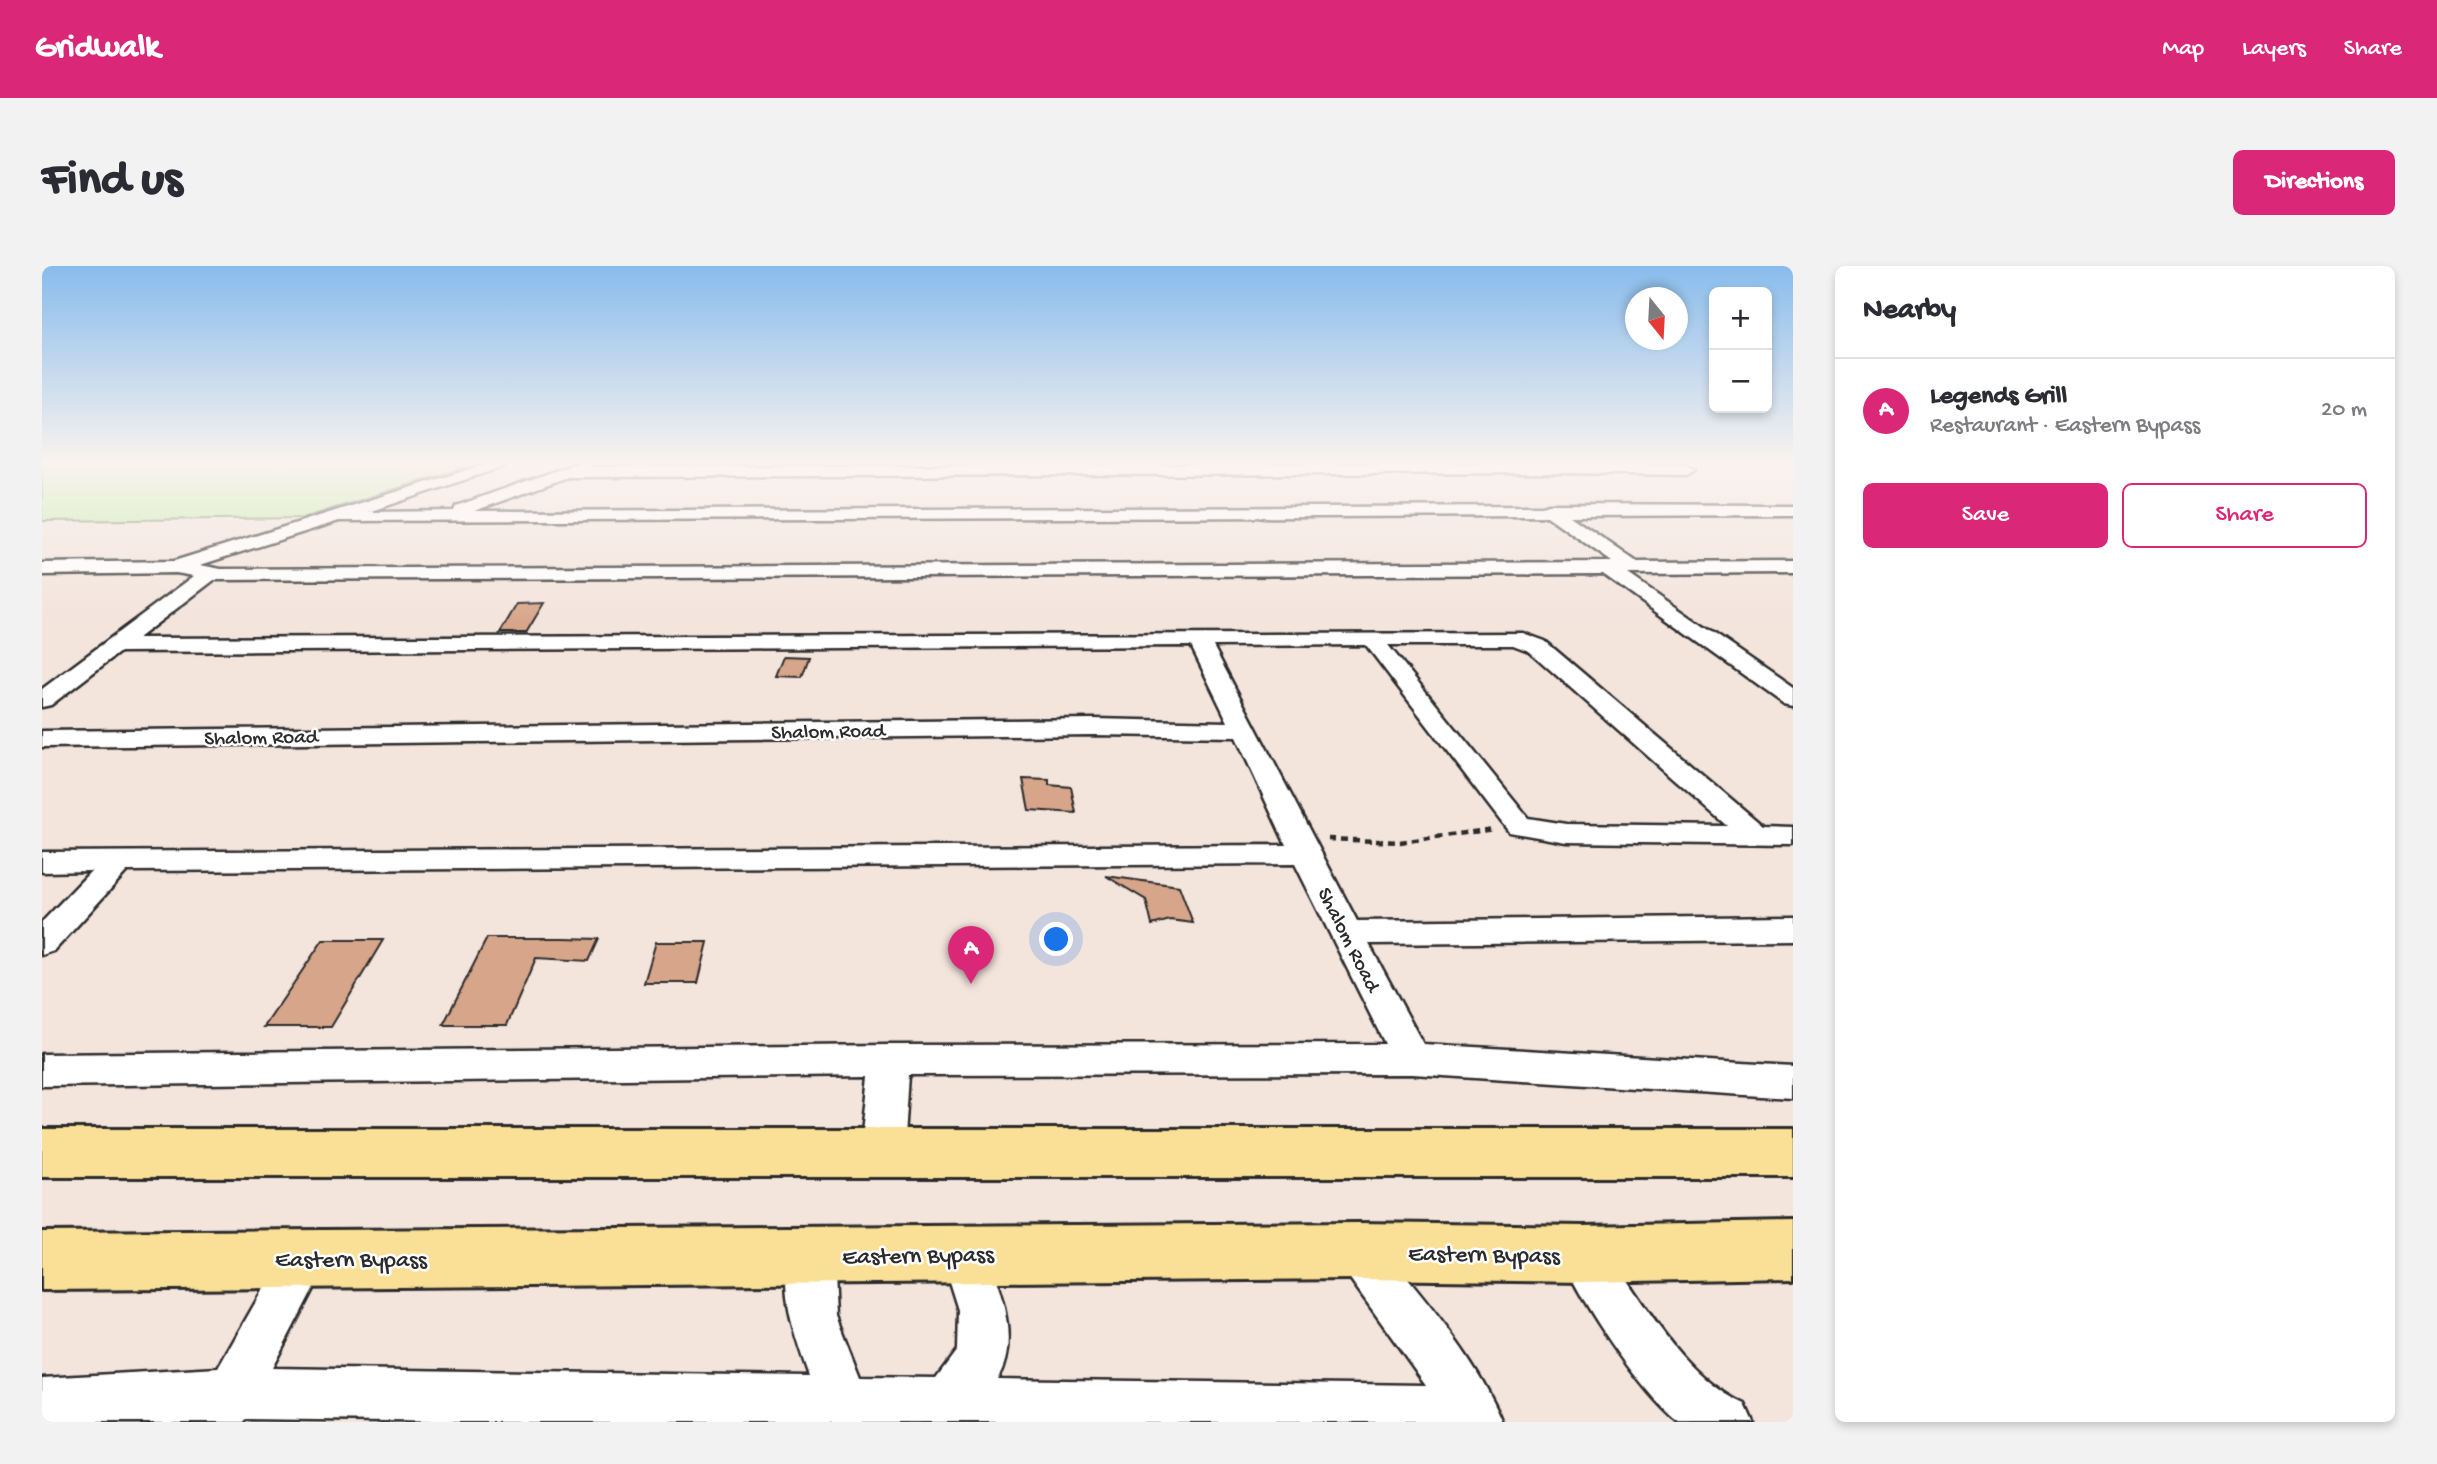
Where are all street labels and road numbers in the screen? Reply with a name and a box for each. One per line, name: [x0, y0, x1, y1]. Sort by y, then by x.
street label: Shalom Road: [771, 720, 887, 747]
street label: Shalom Road: [204, 726, 320, 753]
street label: Shalom Road: [1310, 884, 1385, 999]
street label: Eastern Bypass: [1408, 1241, 1561, 1272]
street label: Eastern Bypass: [842, 1242, 995, 1273]
street label: Eastern Bypass: [275, 1247, 428, 1276]

